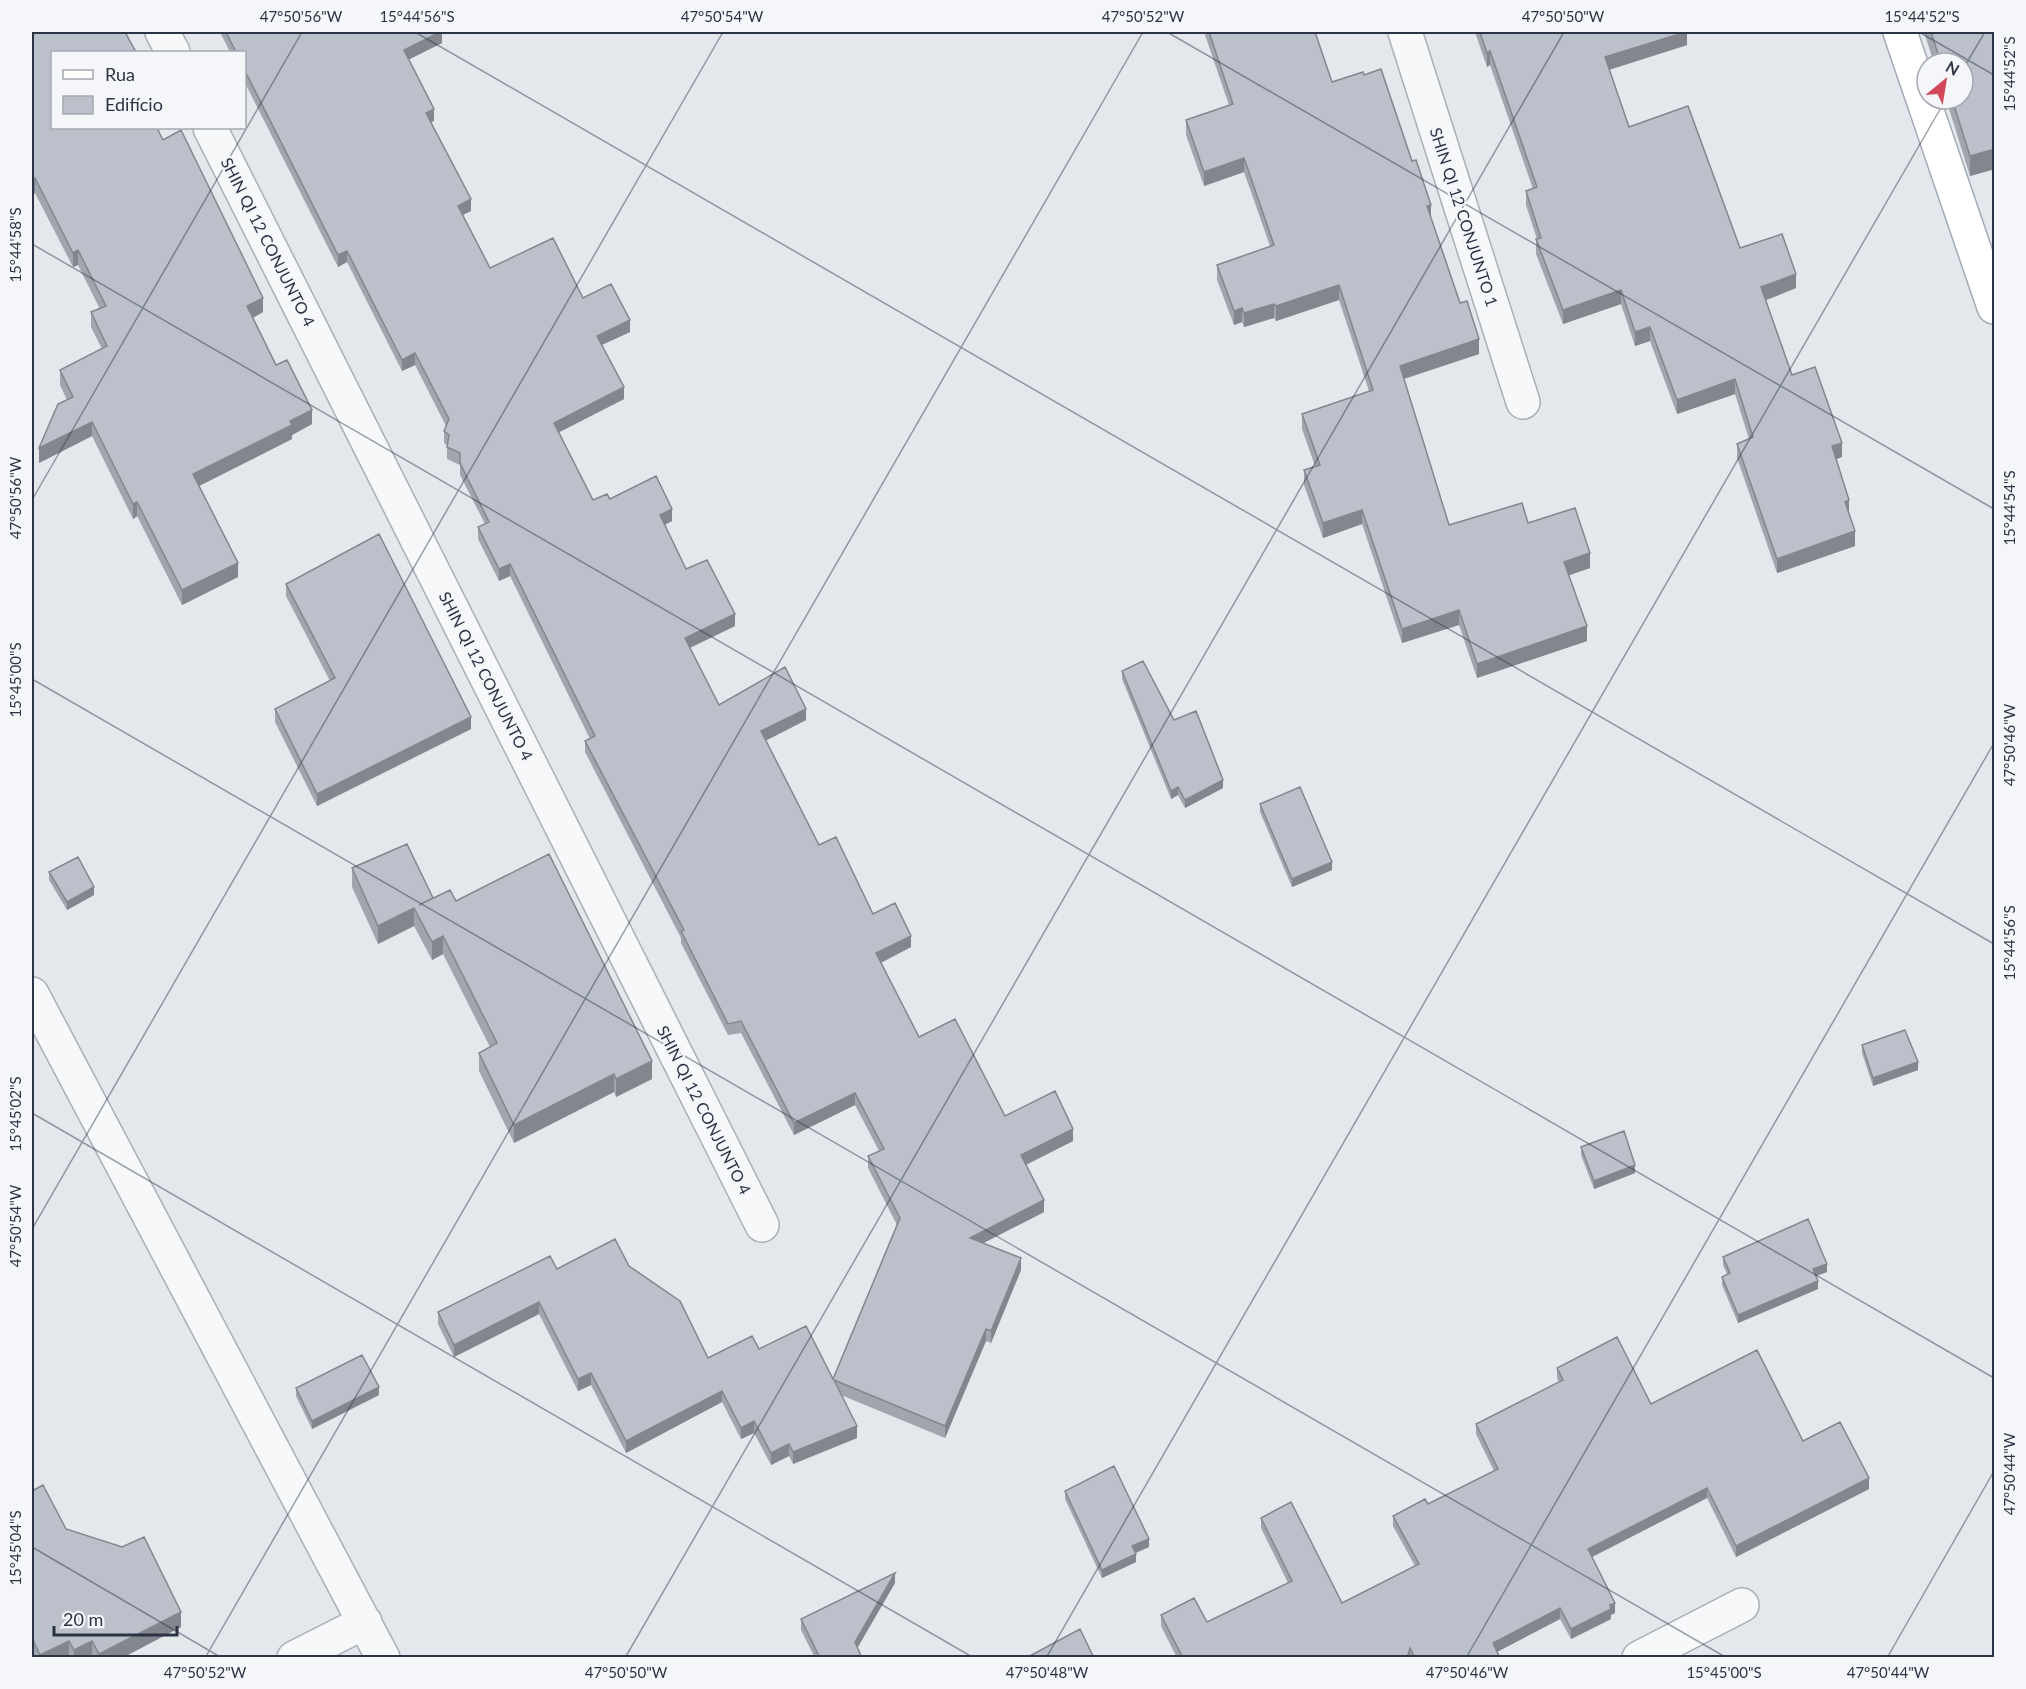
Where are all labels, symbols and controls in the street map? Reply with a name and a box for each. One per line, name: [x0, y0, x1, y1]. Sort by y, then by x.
text: 47°50'56"W: [260, 7, 343, 25]
text: 15°44'56"S: [379, 7, 455, 25]
text: 47°50'54"W: [681, 7, 764, 25]
text: 47°50'52"W: [1102, 7, 1185, 25]
text: 47°50'50"W: [1522, 7, 1605, 25]
text: 15°44'52"S: [1884, 7, 1960, 25]
text: 15°44'52"S: [2000, 36, 2018, 112]
legend: [51, 51, 246, 129]
north arrow: [1915, 51, 1975, 111]
text: N: [1943, 56, 1963, 79]
text: Rua: [105, 63, 135, 85]
text: Edifício: [105, 93, 163, 115]
street label: SHIN QI 12 CONJUNTO 1: [1427, 125, 1502, 309]
street label: SHIN QI 12 CONJUNTO 4: [218, 154, 319, 329]
text: 15°44'58"S: [6, 207, 24, 283]
text: 47°50'56"W: [6, 456, 24, 539]
text: 15°44'54"S: [2000, 470, 2018, 546]
street label: SHIN QI 12 CONJUNTO 4: [436, 588, 537, 763]
text: 15°45'00"S: [6, 642, 24, 718]
text: 47°50'46"W: [2000, 703, 2018, 786]
text: 15°44'56"S: [2000, 905, 2018, 981]
street label: SHIN QI 12 CONJUNTO 4: [654, 1022, 755, 1197]
text: 15°45'02"S: [6, 1076, 24, 1152]
text: 47°50'54"W: [6, 1184, 24, 1267]
text: 47°50'44"W: [2000, 1432, 2018, 1515]
text: 15°45'04"S: [6, 1510, 24, 1586]
scale bar: [54, 1599, 177, 1637]
text: 20 m: [63, 1608, 103, 1630]
text: 47°50'52"W: [164, 1663, 247, 1681]
text: 47°50'50"W: [585, 1663, 668, 1681]
text: 47°50'48"W: [1006, 1663, 1089, 1681]
text: 47°50'46"W: [1426, 1663, 1509, 1681]
text: 15°45'00"S: [1686, 1663, 1762, 1681]
text: 47°50'44"W: [1847, 1663, 1930, 1681]

